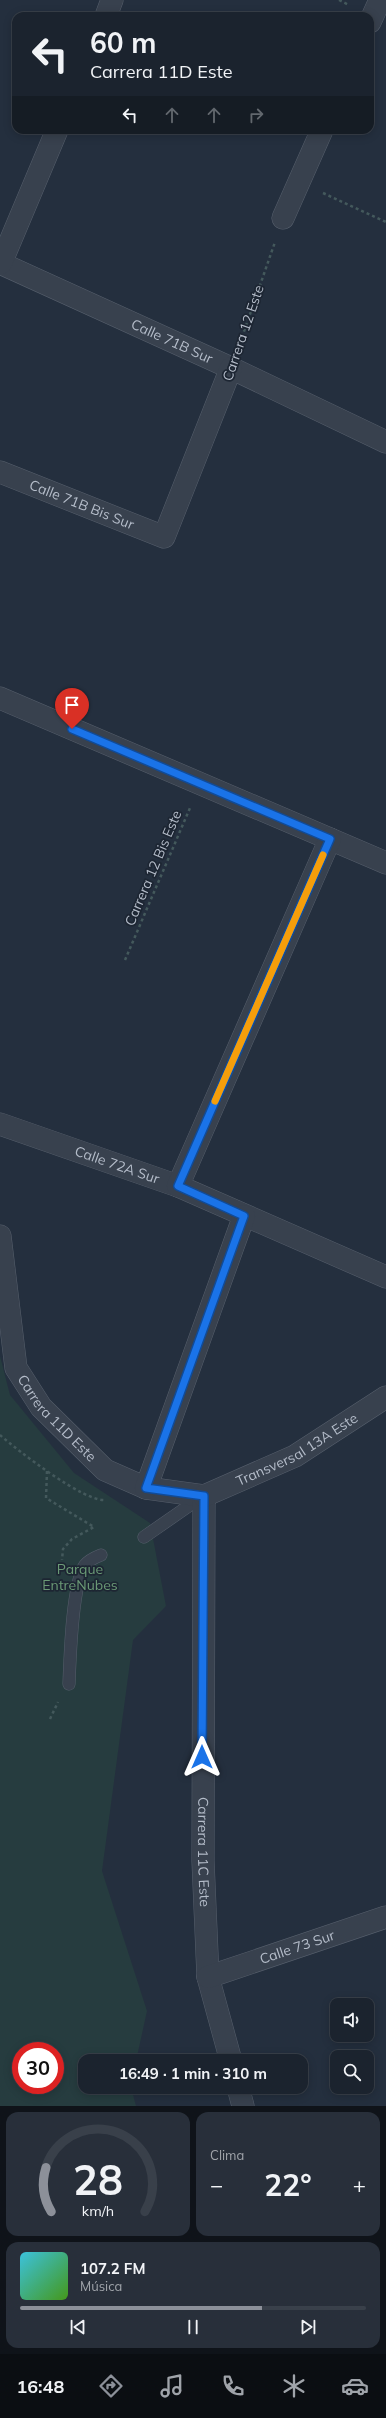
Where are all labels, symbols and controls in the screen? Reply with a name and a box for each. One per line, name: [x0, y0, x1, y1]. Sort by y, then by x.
text: 60 m: [90, 25, 156, 60]
icon: left: [24, 28, 76, 80]
text: Carrera 11D Este: [90, 60, 233, 83]
icon: left: [119, 104, 141, 126]
icon: ahead: [161, 104, 183, 126]
icon: ahead: [203, 104, 225, 126]
icon: right: [245, 104, 267, 126]
street label: Carrera 12 Este: [218, 283, 268, 383]
street label: Calle 71B Sur: [128, 315, 217, 368]
street label: Calle 71B Bis Sur: [27, 476, 138, 534]
pin: [55, 688, 89, 729]
icon: arrive: [61, 694, 83, 716]
street label: Carrera 12 Bis Este: [121, 807, 185, 929]
street label: Calle 72A Sur: [72, 1142, 163, 1188]
street label: Carrera 11D Este: [14, 1371, 100, 1465]
street label: Transversal 13A Este: [233, 1409, 361, 1490]
park label: Parque EntreNubes: [42, 1560, 118, 1594]
position arrow: [181, 1736, 223, 1778]
street label: Carrera 11C Este: [194, 1797, 214, 1907]
street label: Calle 73 Sur: [257, 1926, 338, 1968]
map controls: [330, 1998, 374, 2094]
button: sound: [330, 1998, 374, 2042]
speed limit sign: 30: [12, 2042, 64, 2094]
button: search: [330, 2050, 374, 2094]
text: 16:49 · 1 min · 310 m: [119, 2064, 267, 2083]
text: Clima: [210, 2147, 244, 2163]
text: 28: [73, 2153, 123, 2205]
text: 22°: [264, 2166, 312, 2204]
text: −: [210, 2171, 223, 2199]
text: +: [353, 2171, 366, 2199]
text: km/h: [82, 2202, 114, 2220]
text: 107.2 FM: [80, 2259, 145, 2278]
text: Música: [80, 2278, 122, 2294]
icon: previous: [67, 2316, 89, 2338]
icon: pause: [182, 2316, 204, 2338]
icon: next: [297, 2316, 319, 2338]
icon: directions: [97, 2372, 125, 2400]
icon: music: [158, 2372, 186, 2400]
icon: phone: [219, 2372, 247, 2400]
icon: climate: [280, 2372, 308, 2400]
icon: car: [341, 2372, 369, 2400]
text: 16:48: [17, 2375, 64, 2398]

